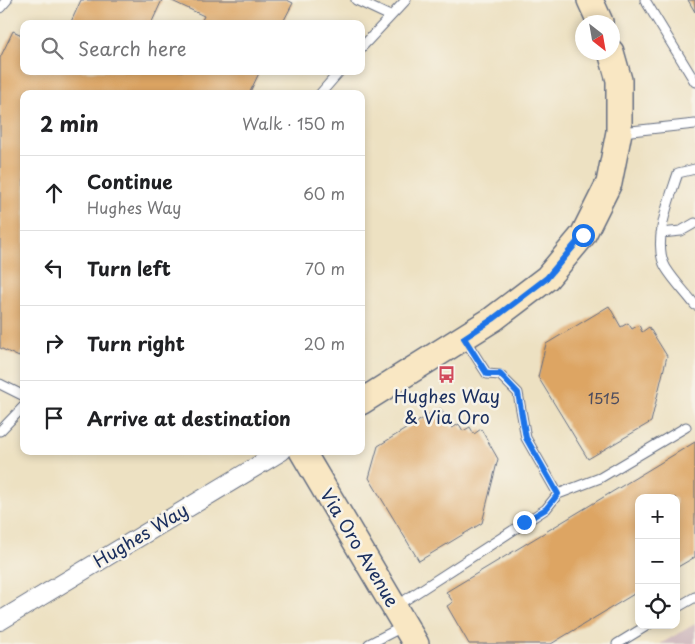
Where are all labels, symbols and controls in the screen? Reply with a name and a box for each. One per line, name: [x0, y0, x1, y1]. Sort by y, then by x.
north arrow: [575, 15, 620, 60]
search box: [20, 20, 365, 75]
icon: search: [38, 34, 66, 62]
text: Search here: [78, 34, 187, 62]
text: 2 min: [40, 107, 99, 139]
text: Walk · 150 m: [242, 111, 345, 135]
text: Continue: [87, 167, 173, 195]
icon: ahead: [40, 179, 68, 207]
text: 60 m: [303, 181, 345, 205]
text: Hughes Way: [87, 195, 181, 219]
route start: [572, 224, 595, 247]
icon: left: [40, 254, 68, 282]
text: Turn left: [87, 254, 171, 282]
text: 70 m: [305, 256, 345, 280]
icon: right: [40, 329, 68, 357]
text: Turn right: [87, 329, 185, 357]
text: 20 m: [304, 331, 345, 355]
bus stop icon: Hughes Way & Via Oro: [437, 364, 457, 384]
place label: Hughes Way & Via Oro: [394, 382, 500, 430]
house number: 1515: [588, 386, 620, 409]
icon: arrive: [40, 404, 68, 432]
text: Arrive at destination: [87, 404, 291, 432]
street label: Via Oro Avenue: [314, 483, 407, 612]
map controls: [635, 494, 680, 629]
button: +: [635, 494, 680, 539]
street label: Hughes Way: [88, 496, 193, 574]
route end: [513, 511, 536, 534]
button: −: [635, 539, 680, 584]
button: locate: [635, 584, 680, 629]

